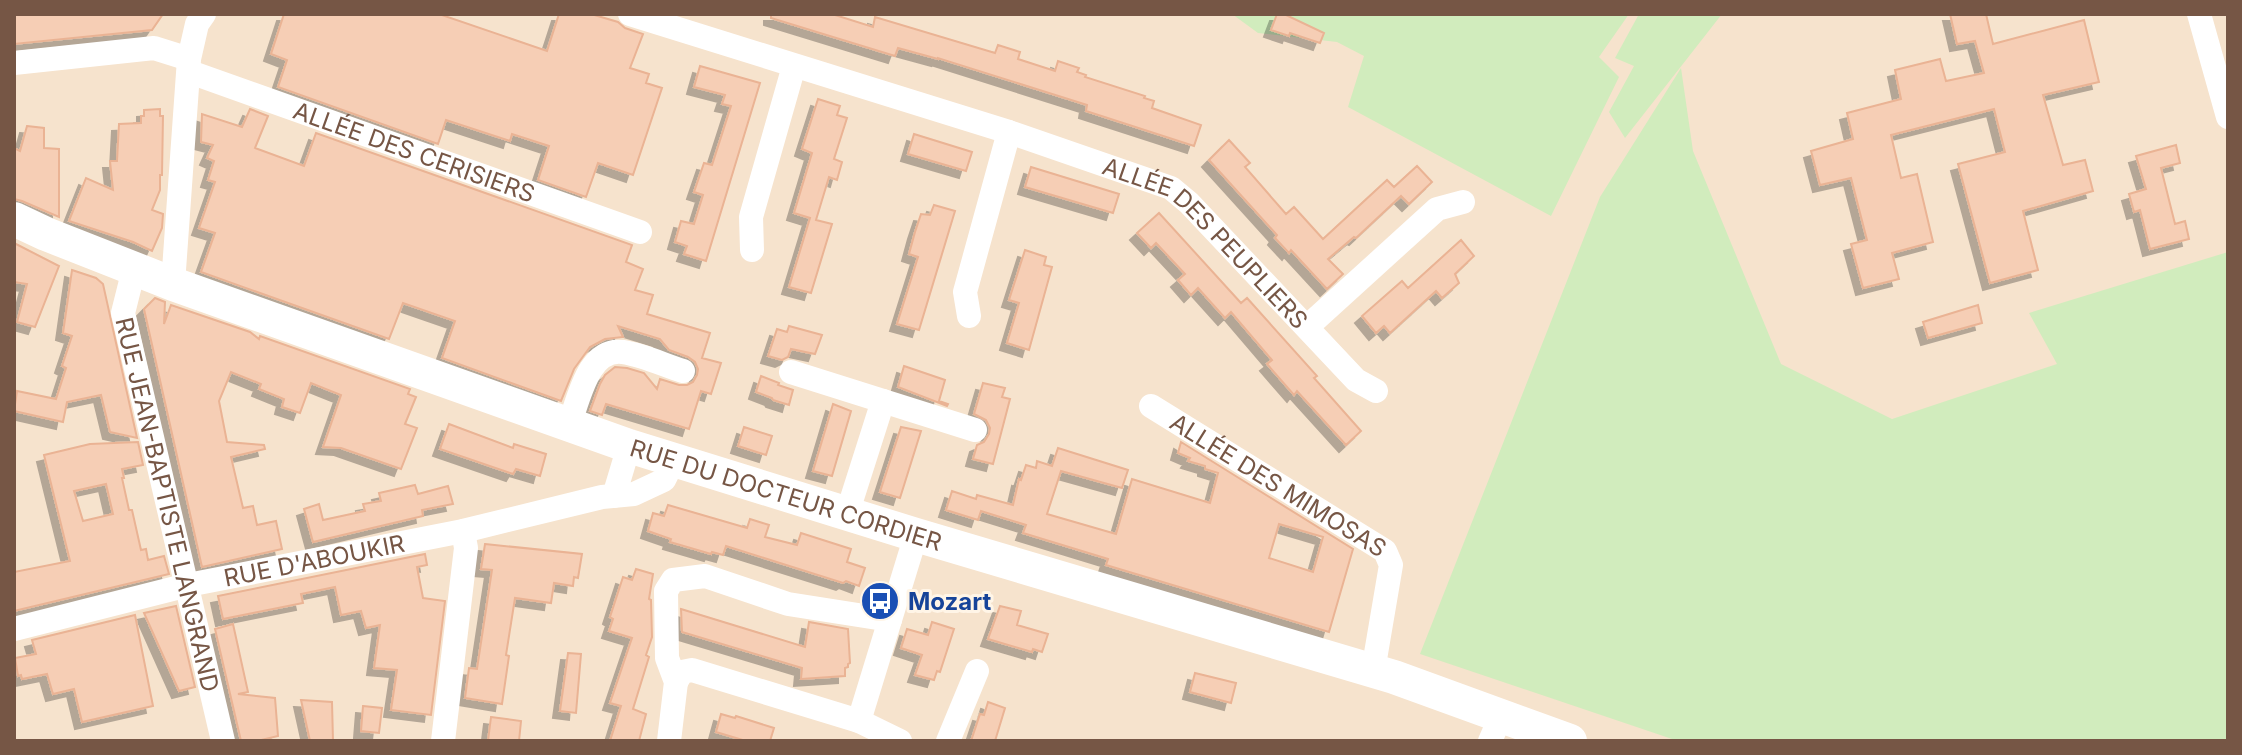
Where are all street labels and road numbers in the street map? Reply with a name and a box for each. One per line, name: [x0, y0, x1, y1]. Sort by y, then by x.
street label: ALLÉE DES CERISIERS: [290, 95, 539, 208]
street label: ALLÉE DES PEUPLIERS: [1099, 151, 1314, 334]
street label: RUE JEAN-BAPTISTE LANGRAND: [110, 314, 225, 695]
street label: ALLÉE DES MIMOSAS: [1165, 407, 1392, 563]
street label: RUE DU DOCTEUR CORDIER: [627, 433, 945, 556]
street label: RUE D'ABOUKIR: [221, 528, 407, 592]

